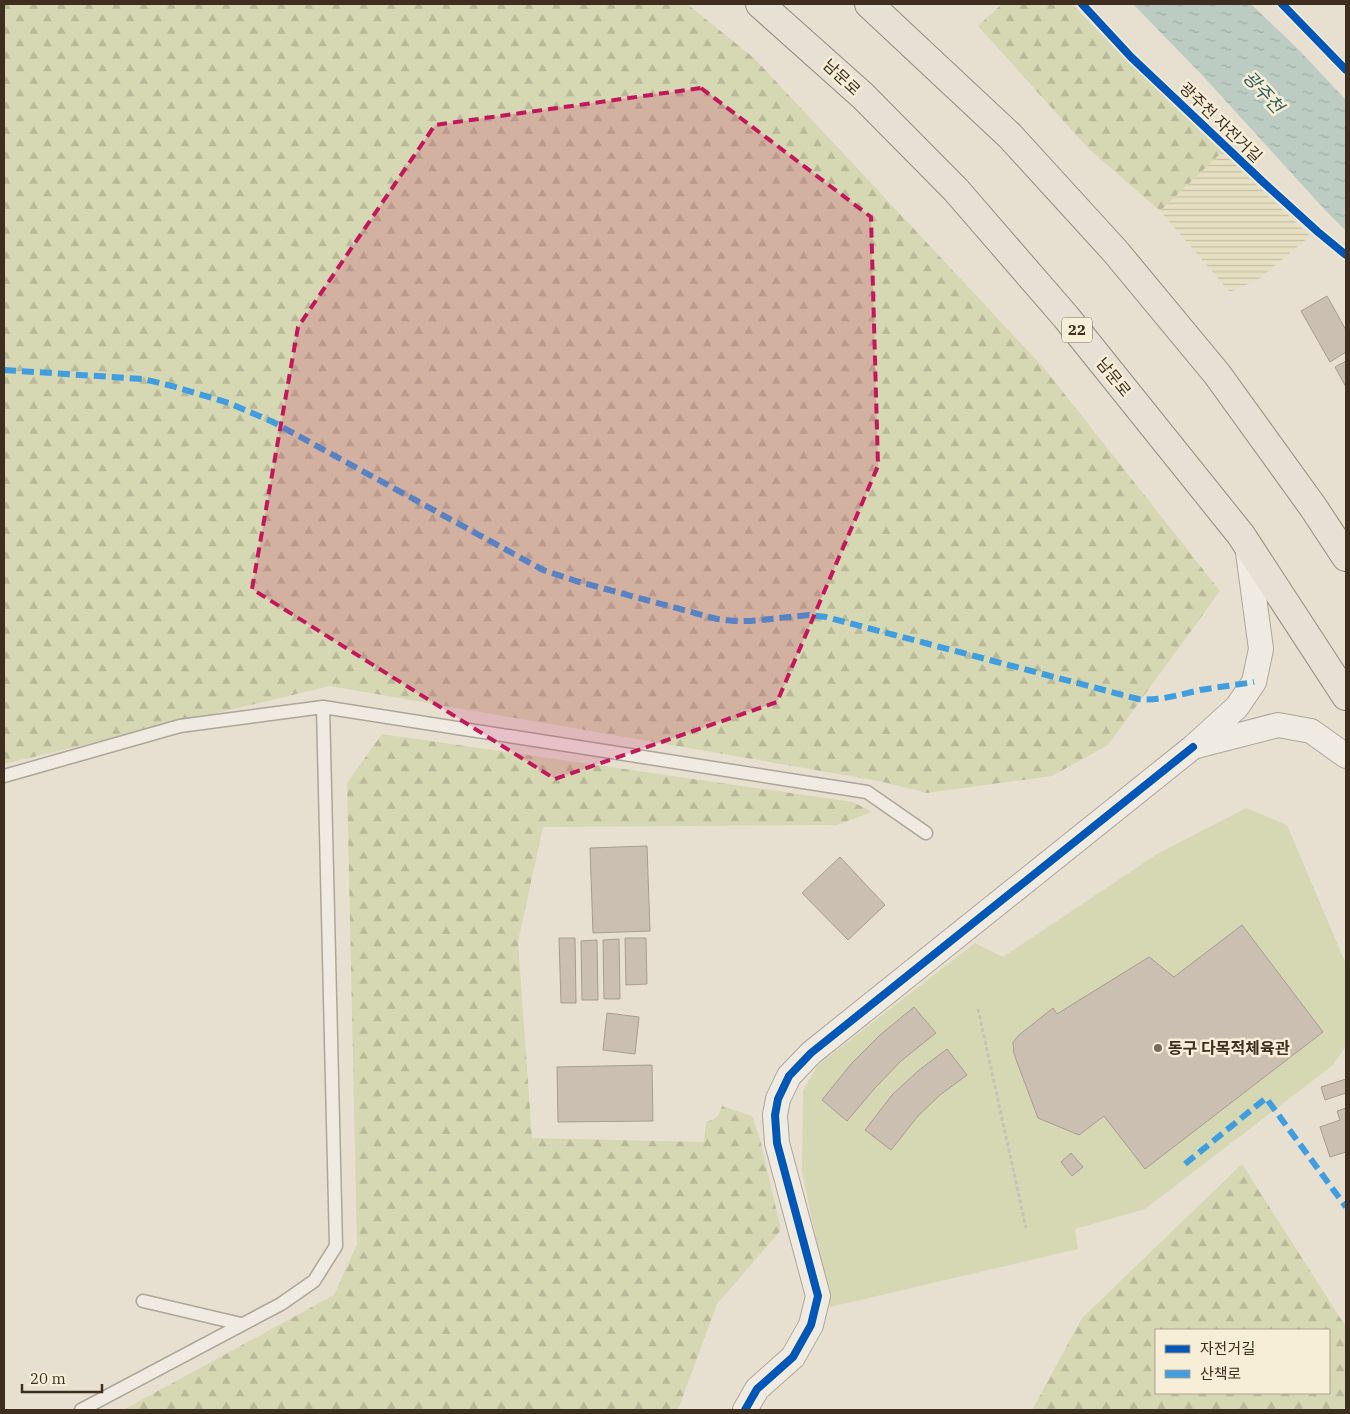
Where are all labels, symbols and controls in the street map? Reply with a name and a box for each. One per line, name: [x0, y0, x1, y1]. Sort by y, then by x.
street label: 남문로: [819, 55, 865, 100]
water label: 광주천: [1238, 66, 1290, 119]
street label: 광주천 자전거길: [1176, 78, 1266, 166]
road number: 22: [1062, 318, 1092, 342]
street label: 남문로: [1092, 354, 1136, 401]
place label: 동구 다목적체육관: [1168, 1038, 1290, 1058]
marker: 동구 다목적체육관: [1152, 1042, 1164, 1054]
legend: [1155, 1329, 1330, 1394]
text: 자전거길: [1200, 1339, 1255, 1358]
scale bar: [22, 1362, 102, 1394]
text: 산책로: [1200, 1364, 1241, 1383]
text: 20 m: [30, 1369, 66, 1388]

